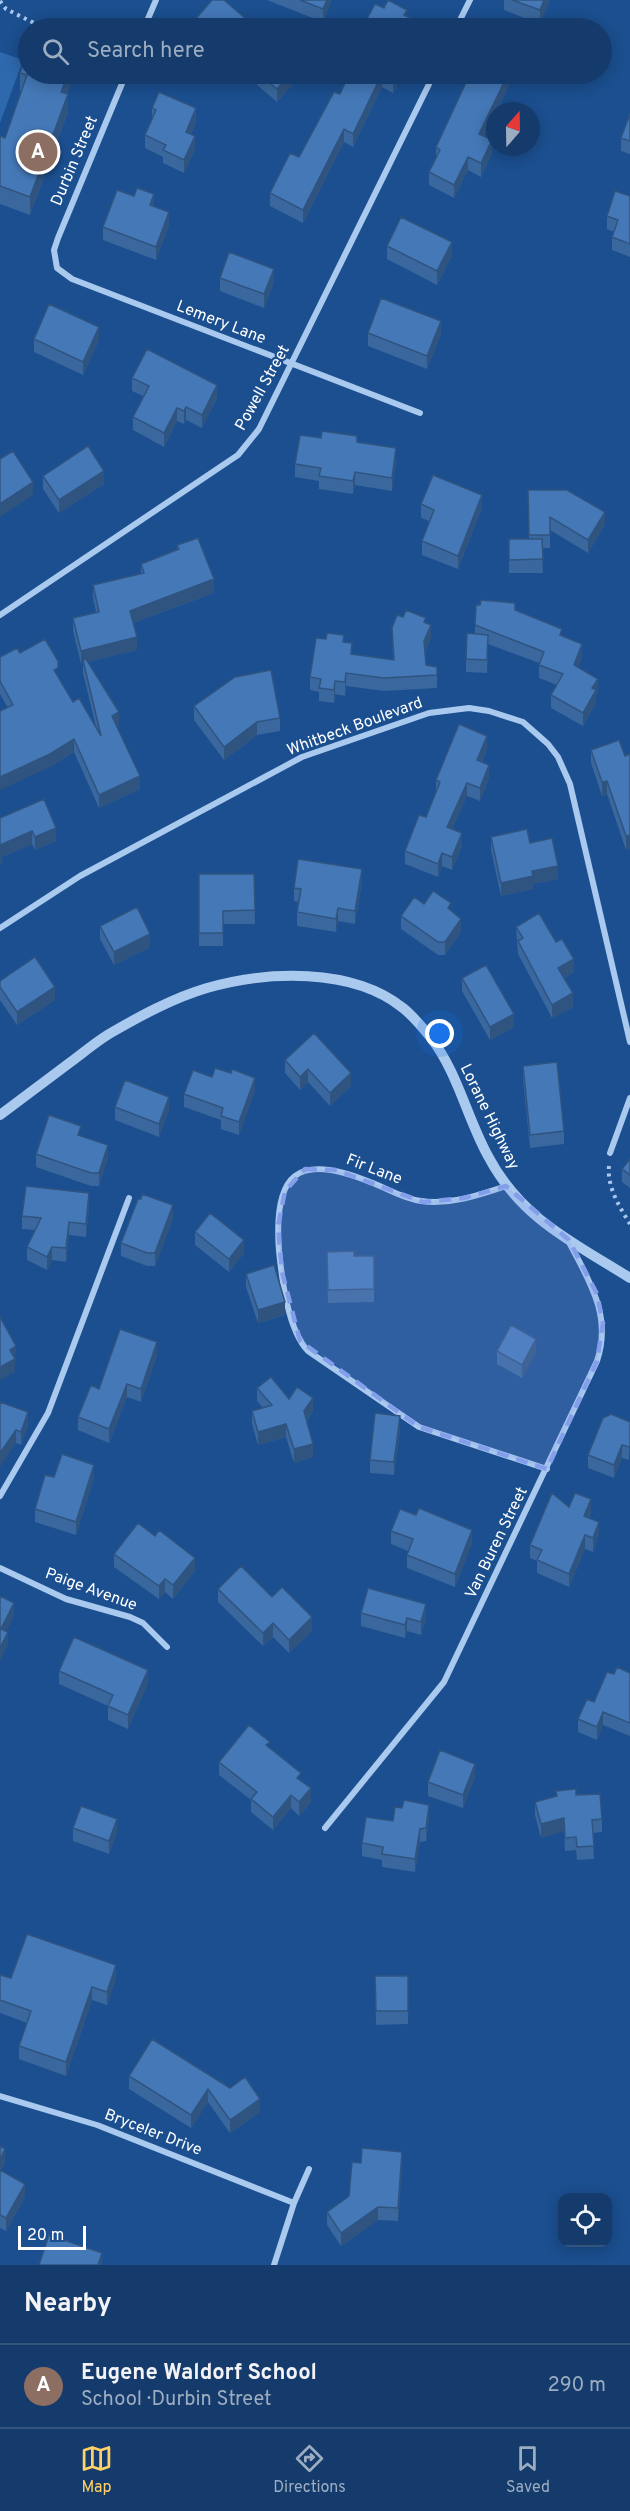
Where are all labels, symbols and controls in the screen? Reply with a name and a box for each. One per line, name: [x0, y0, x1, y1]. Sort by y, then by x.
search box: [18, 18, 612, 84]
icon: search: [39, 35, 72, 68]
text: Search here: [87, 38, 205, 65]
north arrow: [486, 102, 540, 156]
street label: Durbin Street: [47, 113, 103, 209]
pin: A: [18, 130, 57, 174]
street label: Lemery Lane: [173, 297, 269, 349]
street label: Powell Street: [231, 342, 295, 434]
street label: Whitbeck Boulevard: [284, 693, 426, 761]
your location: [425, 1019, 454, 1048]
street label: Lorane Highway: [455, 1061, 523, 1173]
street label: Fir Lane: [343, 1150, 405, 1190]
street label: Van Buren Street: [461, 1484, 533, 1602]
street label: Paige Avenue: [42, 1564, 140, 1616]
street label: Bryceler Drive: [101, 2105, 205, 2161]
map controls: [558, 2193, 612, 2247]
button: locate: [558, 2193, 612, 2247]
scale bar: [18, 2223, 86, 2250]
text: 20 m: [27, 2226, 64, 2246]
text: Nearby: [24, 2288, 112, 2321]
text: Eugene Waldorf School: [81, 2360, 317, 2387]
text: A: [36, 2373, 51, 2399]
text: 290 m: [548, 2373, 606, 2399]
text: School · Durbin Street: [81, 2387, 272, 2413]
tab: Map: [80, 2442, 113, 2498]
tab: Directions: [273, 2442, 346, 2498]
tab: Saved: [506, 2442, 550, 2498]

